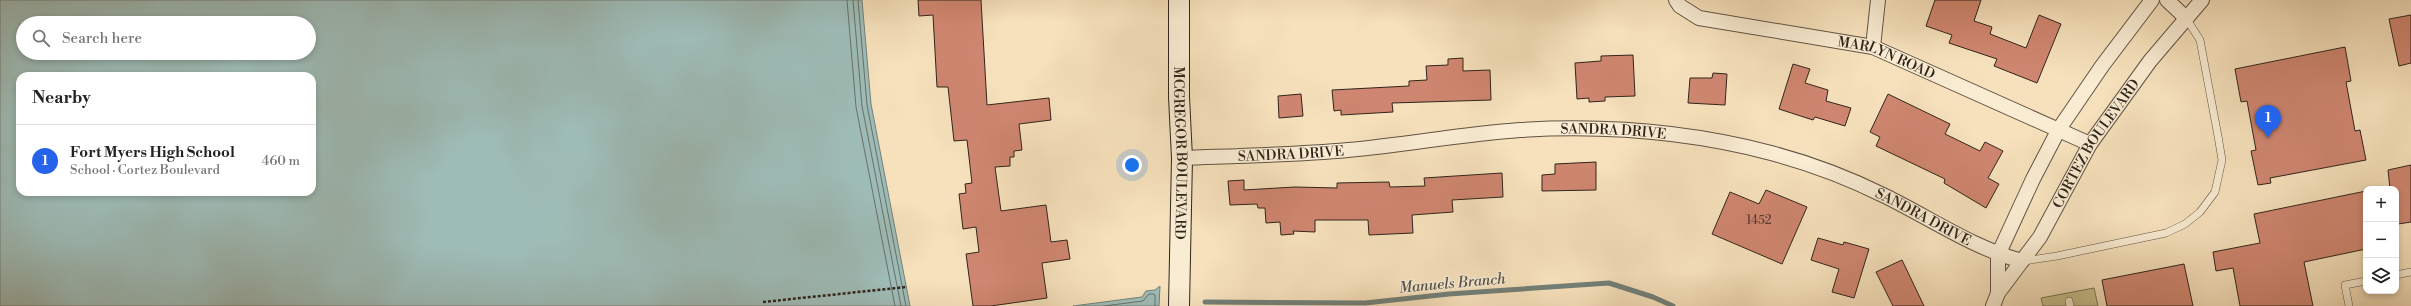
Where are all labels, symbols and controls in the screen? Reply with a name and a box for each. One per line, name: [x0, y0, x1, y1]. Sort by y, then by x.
search box: [16, 16, 316, 60]
icon: search: [30, 27, 52, 49]
text: Search here: [62, 29, 142, 48]
street label: MARLYN ROAD: [1836, 33, 1938, 84]
street label: MCGREGOR BOULEVARD: [1169, 66, 1190, 240]
street label: CORTEZ BOULEVARD: [2049, 76, 2144, 212]
text: Nearby: [32, 87, 91, 109]
pin: 1: [2255, 105, 2281, 138]
street label: SANDRA DRIVE: [1560, 120, 1667, 144]
street label: SANDRA DRIVE: [1237, 142, 1345, 166]
text: Fort Myers High School: [70, 143, 235, 162]
text: 1: [42, 153, 48, 169]
text: 460 m: [262, 153, 300, 169]
your location: [1122, 155, 1142, 175]
text: School · Cortez Boulevard: [70, 162, 220, 178]
street label: SANDRA DRIVE: [1872, 185, 1974, 250]
map controls: [2363, 186, 2399, 294]
button: +: [2363, 186, 2399, 222]
house number: 1452: [1746, 213, 1772, 228]
button: −: [2363, 222, 2399, 258]
button: layers: [2363, 258, 2399, 294]
water label: Manuels Branch: [1398, 269, 1507, 298]

